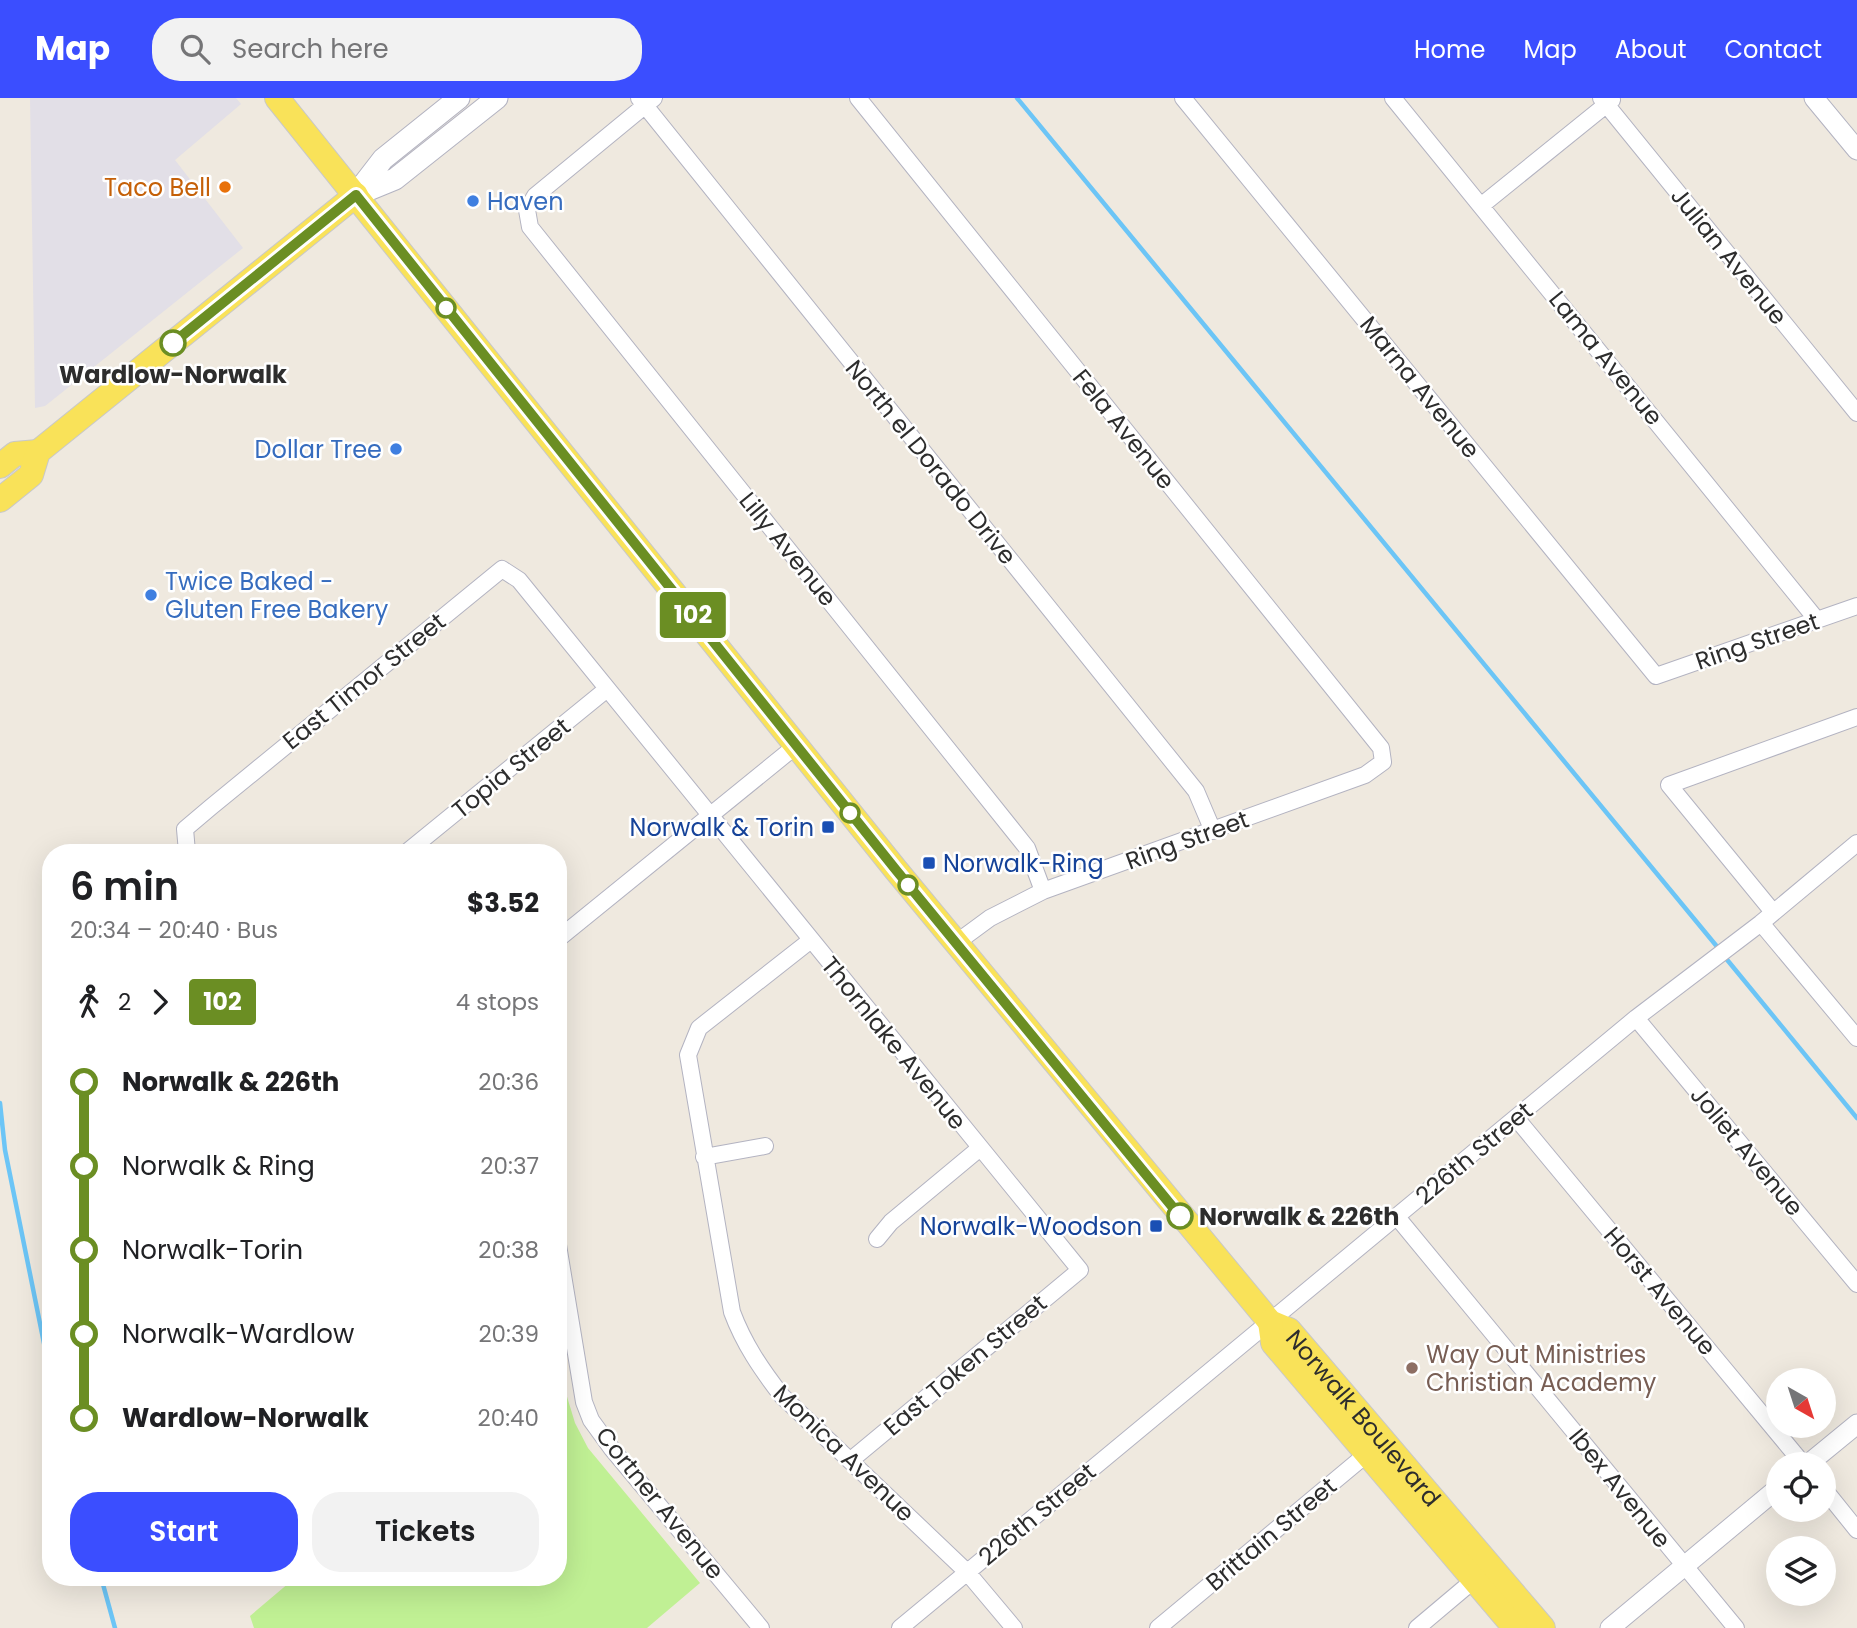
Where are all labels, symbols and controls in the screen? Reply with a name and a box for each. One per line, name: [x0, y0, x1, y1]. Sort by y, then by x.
search box: [152, 18, 642, 81]
text: Map: [35, 25, 110, 72]
icon: search: [176, 30, 214, 68]
text: Search here: [232, 31, 389, 67]
text: Home: [1414, 33, 1486, 66]
text: Map: [1524, 33, 1577, 66]
text: About: [1615, 33, 1686, 66]
text: Contact: [1724, 33, 1822, 66]
place label: Taco Bell: [104, 171, 211, 204]
marker: Taco Bell: [217, 179, 233, 195]
street label: Julian Avenue: [1663, 180, 1795, 332]
place label: Haven: [487, 185, 564, 218]
marker: Haven: [465, 193, 481, 209]
street label: Lama Avenue: [1542, 284, 1670, 432]
unlabelled marker: [436, 298, 456, 318]
street label: Marna Avenue: [1352, 309, 1488, 465]
marker: Wardlow-Norwalk: [160, 330, 186, 356]
street label: North el Dorado Drive: [838, 353, 1024, 571]
place label: Wardlow-Norwalk: [59, 358, 287, 391]
street label: Fela Avenue: [1065, 362, 1183, 496]
place label: Dollar Tree: [255, 433, 382, 466]
marker: Dollar Tree: [388, 441, 404, 457]
street label: Lilly Avenue: [732, 485, 844, 613]
place label: Twice Baked - Gluten Free Bakery: [165, 565, 389, 626]
marker: Twice Baked - Gluten Free Bakery: [143, 587, 159, 603]
line badge: 102: [653, 592, 733, 638]
text: 102: [674, 598, 712, 631]
street label: Ring Street: [1691, 604, 1823, 678]
street label: East Timor Street: [276, 605, 452, 757]
street label: Topia Street: [445, 710, 577, 826]
street label: Ring Street: [1121, 802, 1253, 878]
unlabelled marker: [840, 803, 860, 823]
place label: Norwalk & Torin: [630, 811, 814, 844]
marker: Norwalk & Torin: [820, 819, 836, 835]
place label: Norwalk-Ring: [943, 847, 1104, 880]
marker: Norwalk-Ring: [921, 855, 937, 871]
text: 6 min: [70, 860, 179, 913]
unlabelled marker: [898, 875, 918, 895]
text: $3.52: [467, 885, 539, 921]
text: 20:34 – 20:40 · Bus: [70, 914, 278, 946]
street label: Thornlake Avenue: [814, 949, 974, 1137]
icon: walk: [70, 983, 108, 1021]
icon: forward: [141, 983, 179, 1021]
text: 102: [203, 985, 242, 1018]
text: 2: [118, 986, 131, 1018]
text: 4 stops: [456, 986, 539, 1018]
text: Norwalk & 226th: [122, 1064, 339, 1100]
text: 20:36: [478, 1066, 539, 1098]
street label: Joliet Avenue: [1683, 1079, 1811, 1223]
street label: 226th Street: [1408, 1094, 1540, 1212]
text: Norwalk & Ring: [122, 1148, 315, 1184]
text: 20:37: [480, 1150, 539, 1182]
place label: Norwalk & 226th: [1199, 1200, 1400, 1233]
marker: Norwalk & 226th: [1167, 1203, 1193, 1229]
place label: Norwalk-Woodson: [920, 1210, 1142, 1243]
marker: Norwalk-Woodson: [1148, 1218, 1164, 1234]
street label: Horst Avenue: [1596, 1220, 1724, 1362]
text: Norwalk-Torin: [122, 1232, 303, 1268]
text: 20:38: [478, 1234, 539, 1266]
street label: East Token Street: [876, 1287, 1054, 1443]
text: Norwalk-Wardlow: [122, 1316, 354, 1352]
text: 20:39: [478, 1318, 539, 1350]
street label: Norwalk Boulevard: [1279, 1322, 1449, 1513]
place label: Way Out Ministries Christian Academy: [1426, 1338, 1657, 1399]
marker: Way Out Ministries Christian Academy: [1404, 1360, 1420, 1376]
north arrow: [1766, 1368, 1836, 1438]
map controls: [1766, 1368, 1836, 1606]
street label: Monica Avenue: [766, 1377, 922, 1529]
text: Wardlow-Norwalk: [122, 1400, 369, 1436]
text: 20:40: [478, 1402, 539, 1434]
street label: Cortner Avenue: [588, 1420, 732, 1586]
street label: Ibex Avenue: [1562, 1421, 1678, 1555]
button: locate: [1766, 1452, 1836, 1522]
street label: 226th Street: [971, 1455, 1103, 1573]
street label: Brittain Street: [1199, 1470, 1343, 1598]
button: Start: [70, 1492, 298, 1572]
button: Tickets: [312, 1492, 539, 1572]
button: layers: [1766, 1536, 1836, 1606]

